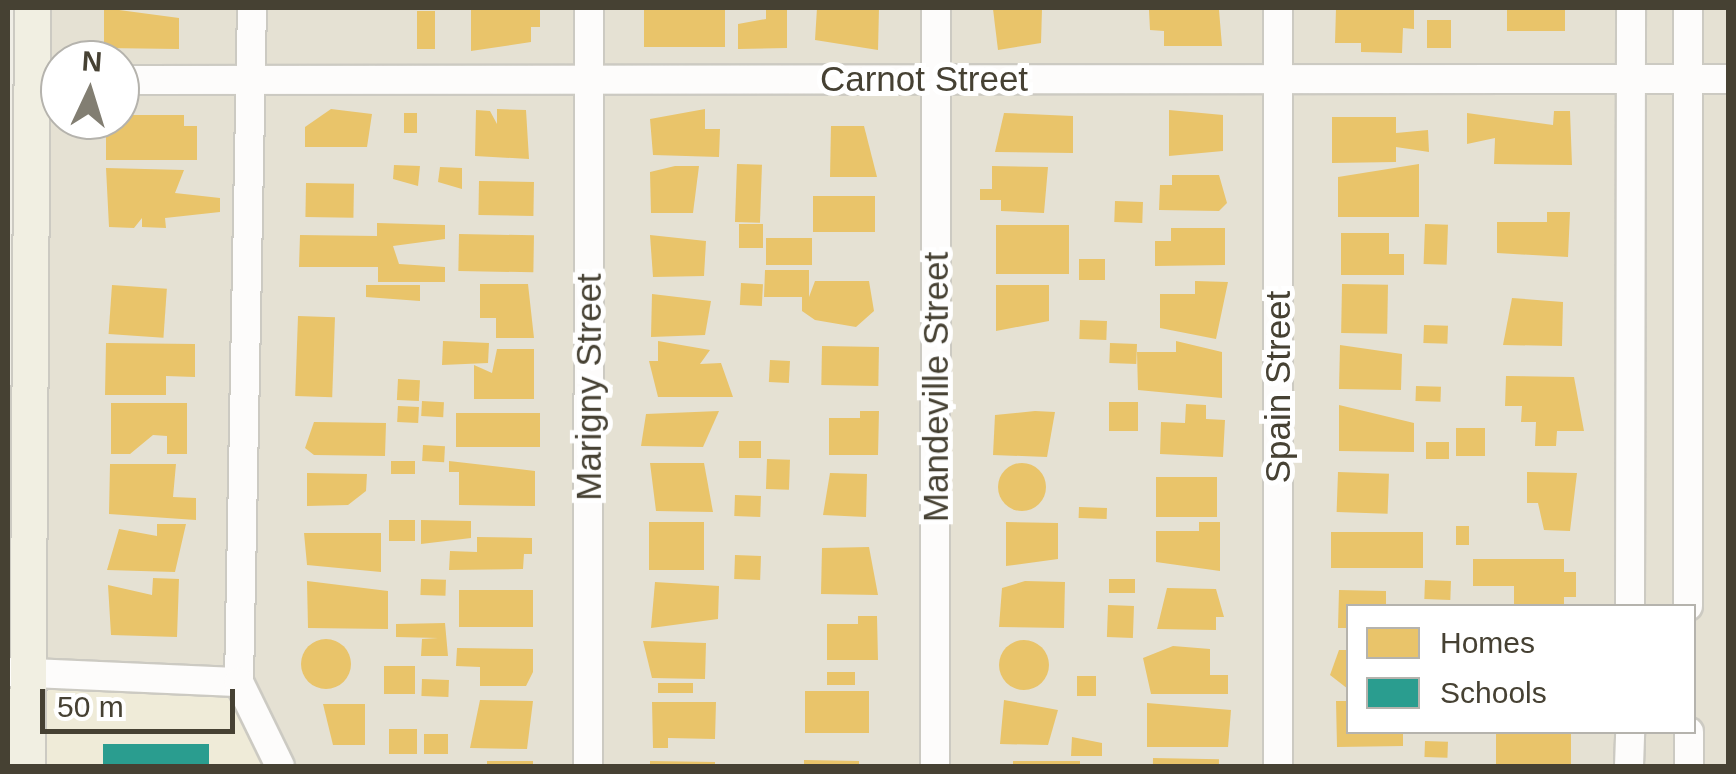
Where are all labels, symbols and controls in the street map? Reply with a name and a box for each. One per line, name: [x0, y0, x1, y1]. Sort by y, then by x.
north arrow: [40, 40, 140, 140]
text: N: [81, 45, 103, 78]
street label: Carnot Street: [820, 58, 1028, 100]
street label: Mandeville Street: [915, 252, 957, 522]
street label: Marigny Street: [568, 273, 610, 501]
street label: Spain Street: [1257, 291, 1299, 483]
legend: [1346, 604, 1696, 734]
text: Homes: [1440, 626, 1535, 659]
scale bar: [45, 669, 240, 731]
text: Schools: [1440, 676, 1547, 709]
text: 50 m: [57, 690, 124, 723]

